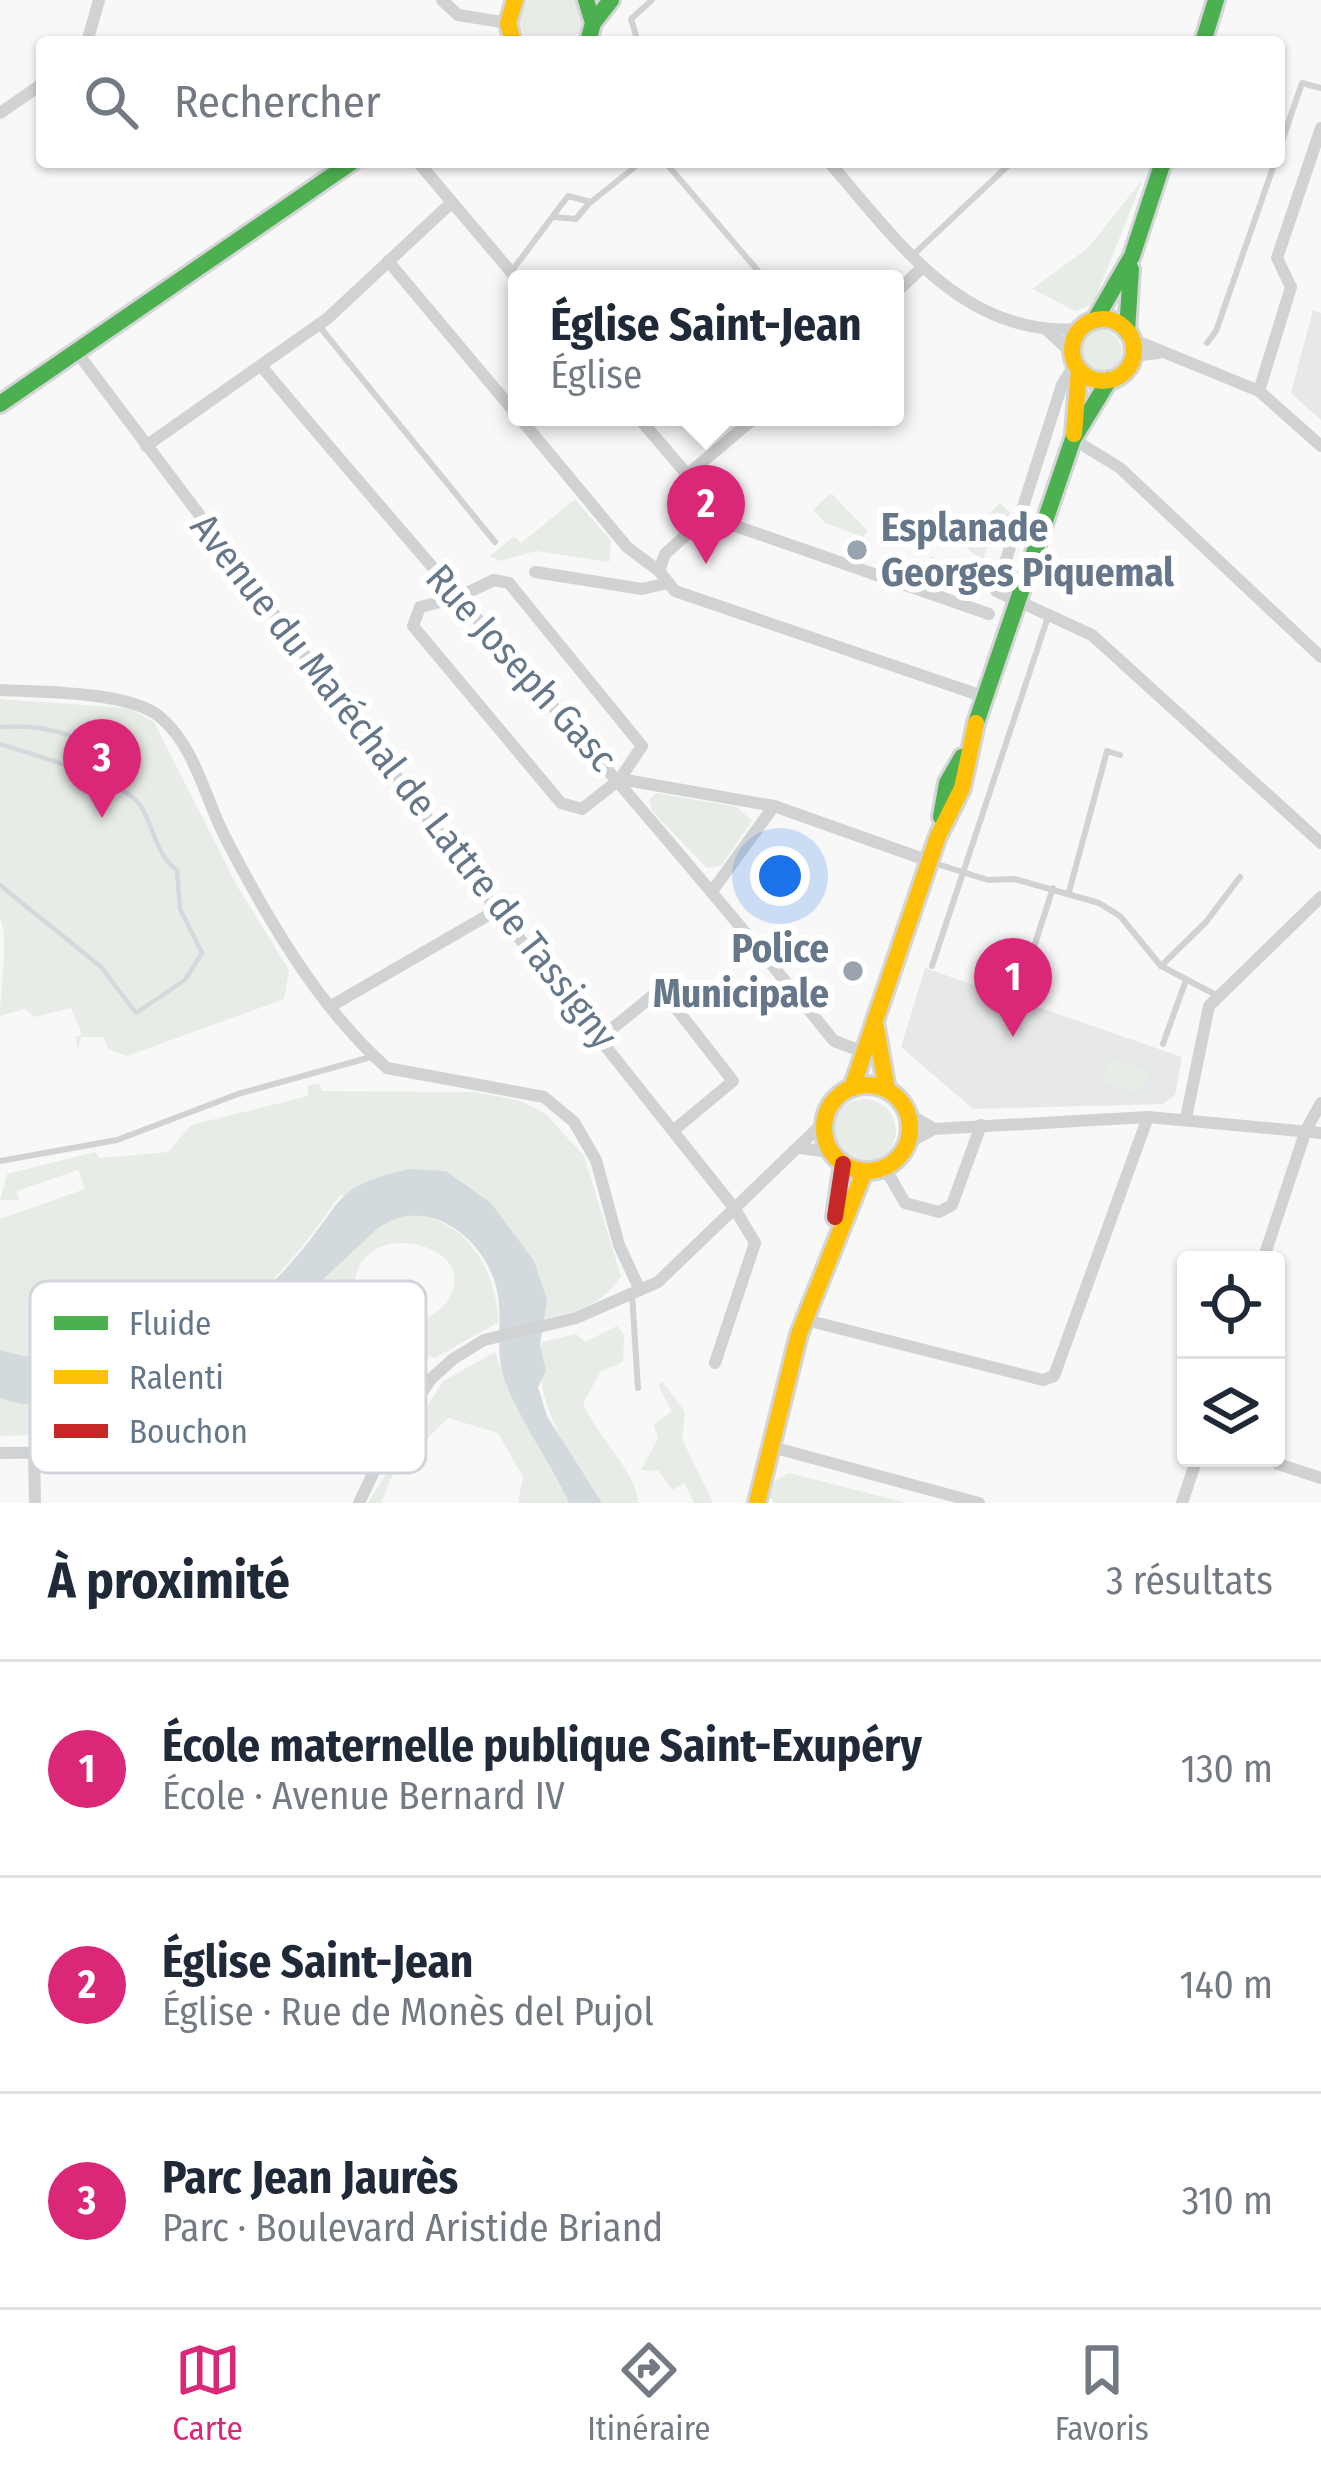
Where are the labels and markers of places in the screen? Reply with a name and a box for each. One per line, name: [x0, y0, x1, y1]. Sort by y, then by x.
pin: 2: [667, 465, 745, 564]
place label: Esplanade Georges Piquemal: [881, 505, 1174, 596]
marker: Esplanade Georges Piquemal: [844, 537, 870, 563]
pin: 3: [63, 719, 141, 818]
place label: Police Municipale: [653, 926, 829, 1017]
pin: 1: [974, 938, 1052, 1037]
marker: Police Municipale: [840, 958, 866, 984]

